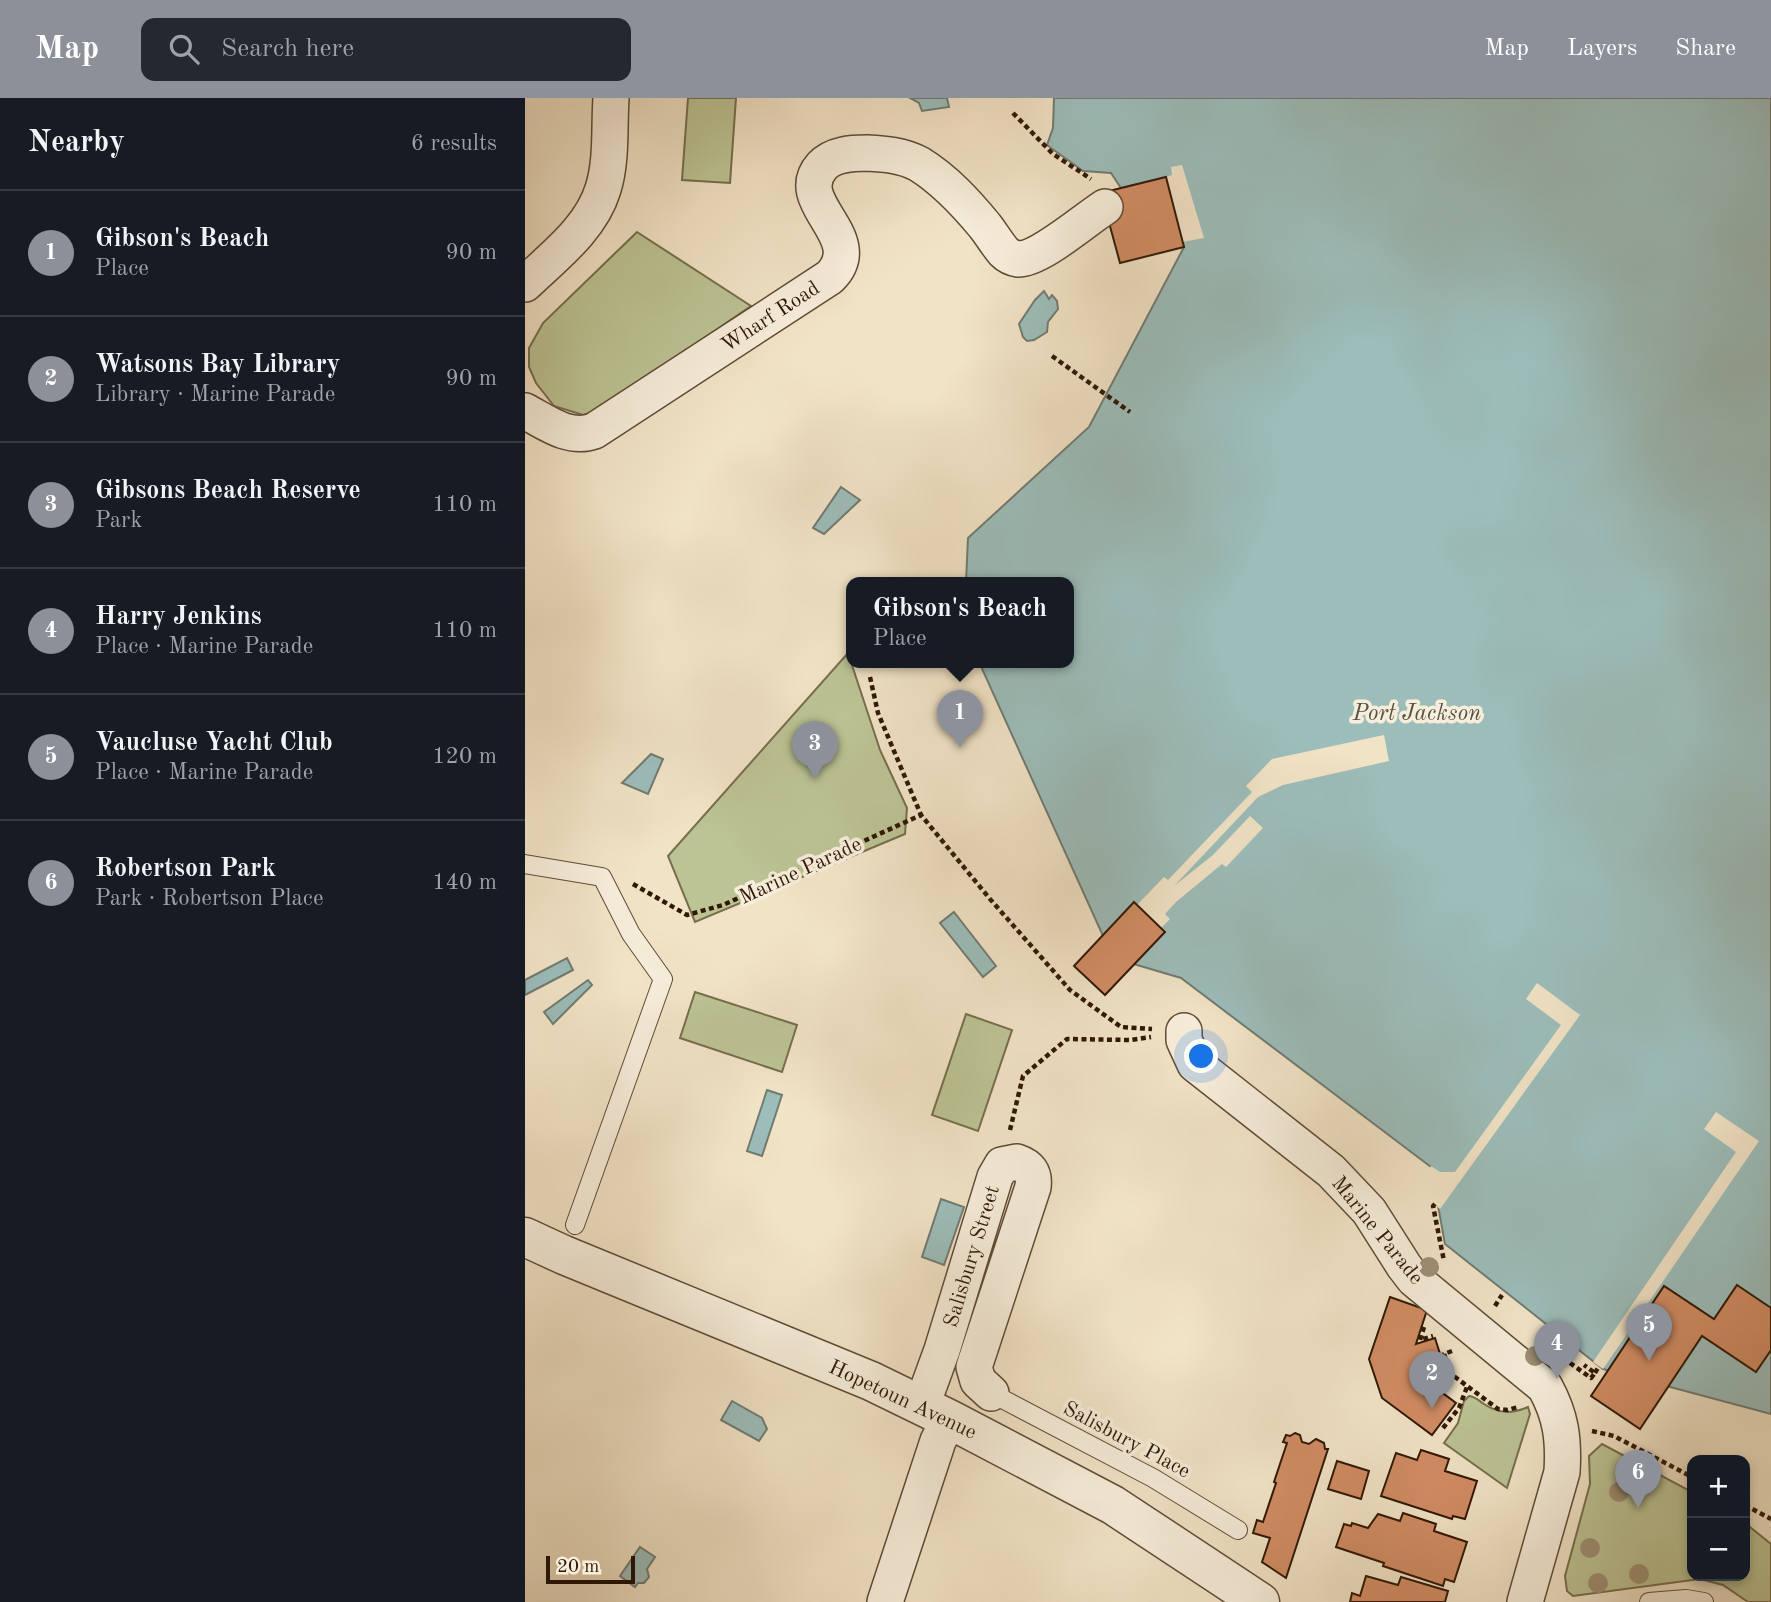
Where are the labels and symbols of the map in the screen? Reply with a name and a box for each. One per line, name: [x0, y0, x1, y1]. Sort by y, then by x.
street label: Wharf Road: [718, 278, 824, 357]
pin: 1: [937, 690, 983, 748]
water label: Port Jackson: [1352, 702, 1481, 725]
pin: 3: [792, 721, 838, 779]
street label: Marine Parade: [736, 834, 865, 909]
your location: [1184, 1039, 1218, 1073]
street label: Marine Parade: [1327, 1173, 1427, 1289]
street label: Salisbury Street: [941, 1183, 1004, 1330]
pin: 5: [1626, 1303, 1672, 1361]
pin: 4: [1534, 1321, 1580, 1379]
pin: 2: [1409, 1351, 1455, 1409]
street label: Hopetoun Avenue: [825, 1357, 979, 1444]
street label: Salisbury Place: [1059, 1398, 1193, 1483]
pin: 6: [1615, 1450, 1661, 1508]
scale bar: [546, 1553, 635, 1585]

